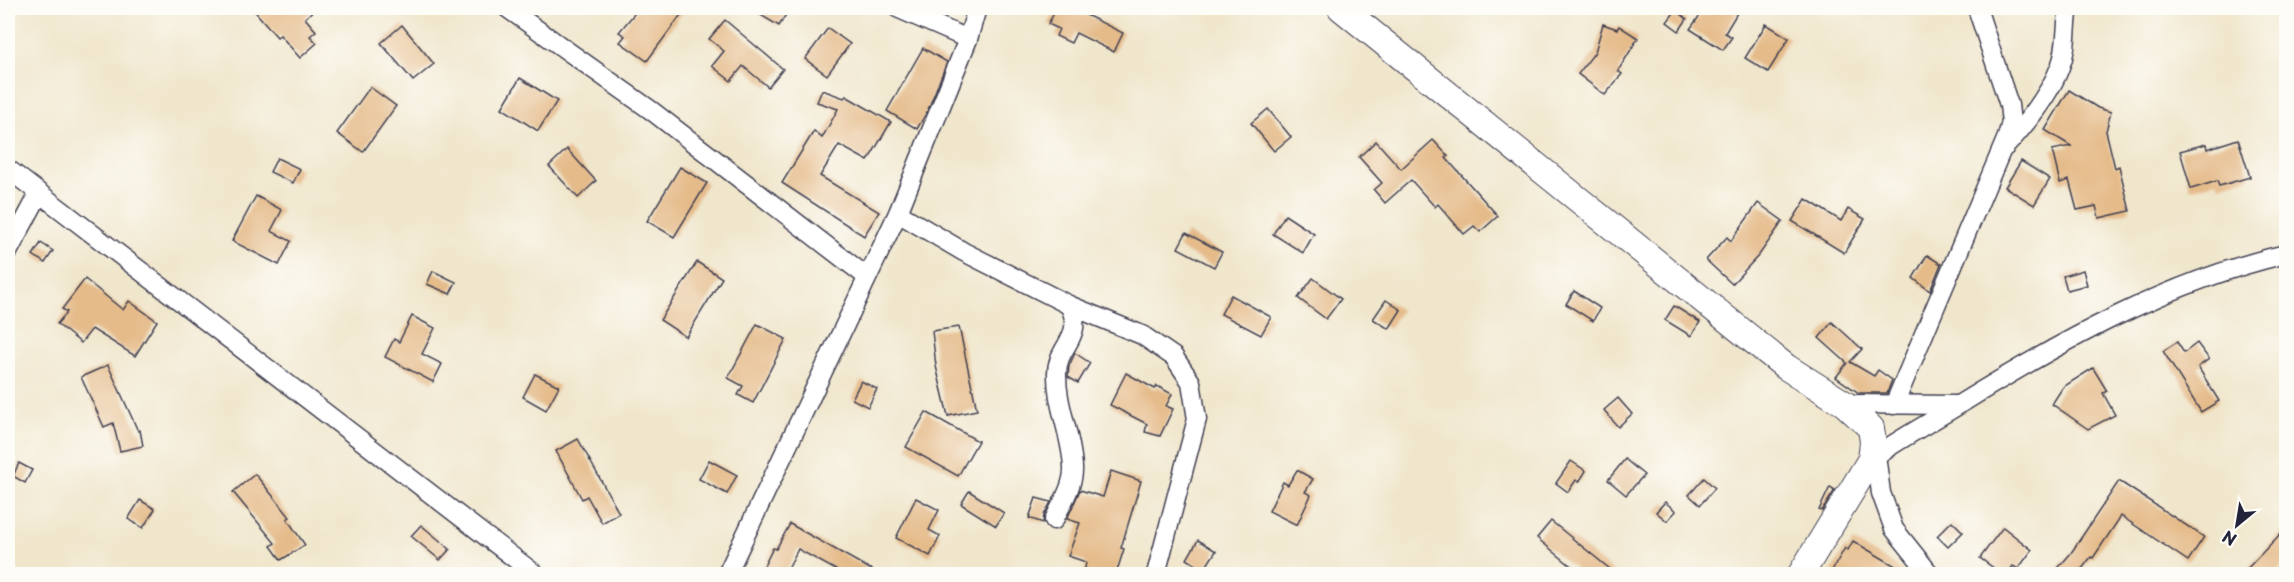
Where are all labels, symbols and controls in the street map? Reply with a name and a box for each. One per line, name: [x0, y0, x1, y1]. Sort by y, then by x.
north arrow: [2207, 495, 2267, 555]
text: N: [2218, 525, 2240, 552]

